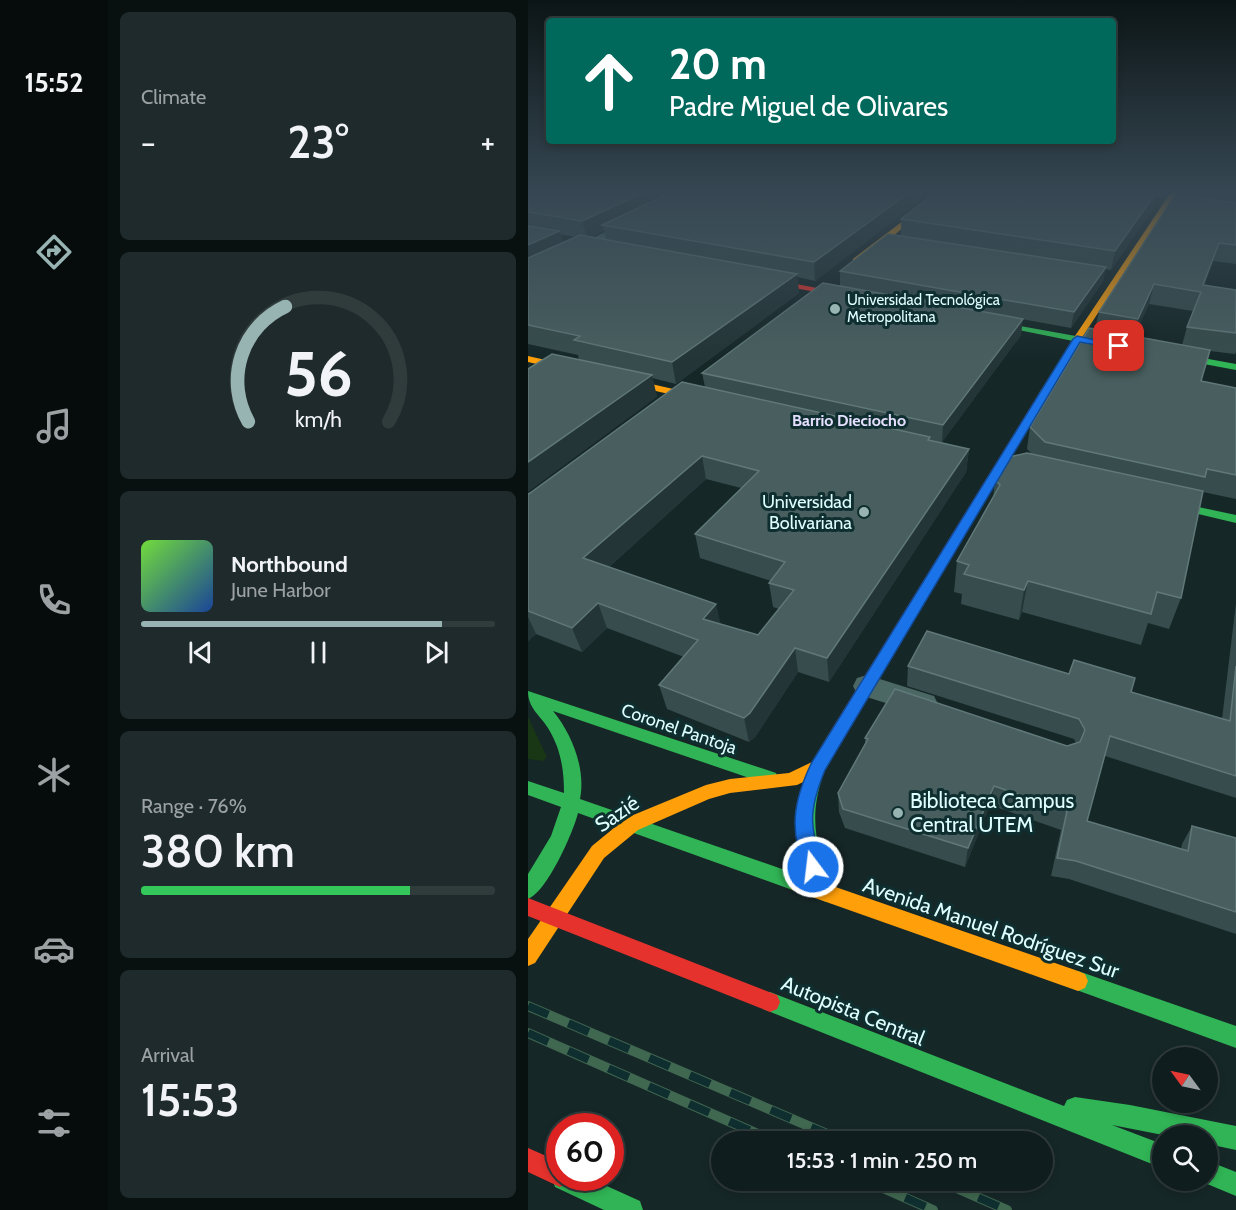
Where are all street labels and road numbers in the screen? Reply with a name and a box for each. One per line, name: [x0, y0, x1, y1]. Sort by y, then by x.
street label: Coronel Pantoja: [618, 699, 740, 759]
street label: Sazié: [590, 790, 644, 837]
street label: Avenida Manuel Rodríguez Sur: [860, 872, 1123, 983]
street label: Autopista Central: [778, 970, 929, 1051]

